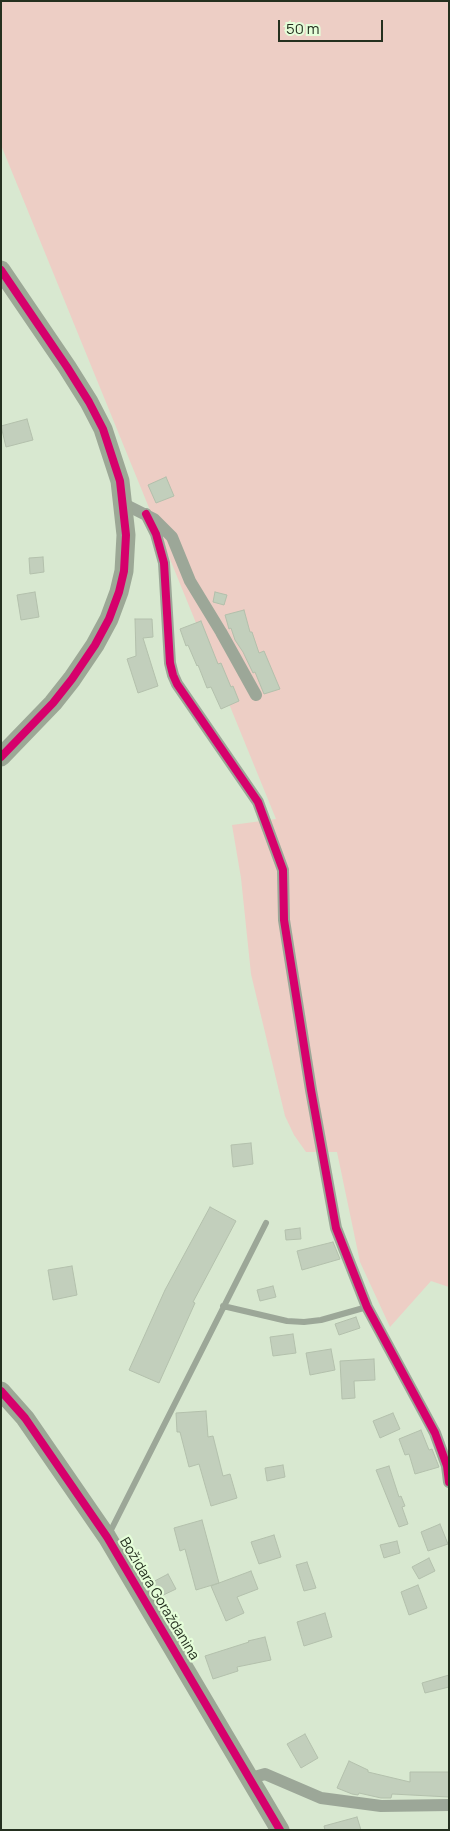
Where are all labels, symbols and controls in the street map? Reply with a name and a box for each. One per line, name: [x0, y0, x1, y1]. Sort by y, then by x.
scale bar: [280, 10, 385, 42]
text: 50 m: [286, 18, 320, 39]
street label: Božidara Goraždanina: [116, 1535, 202, 1663]

